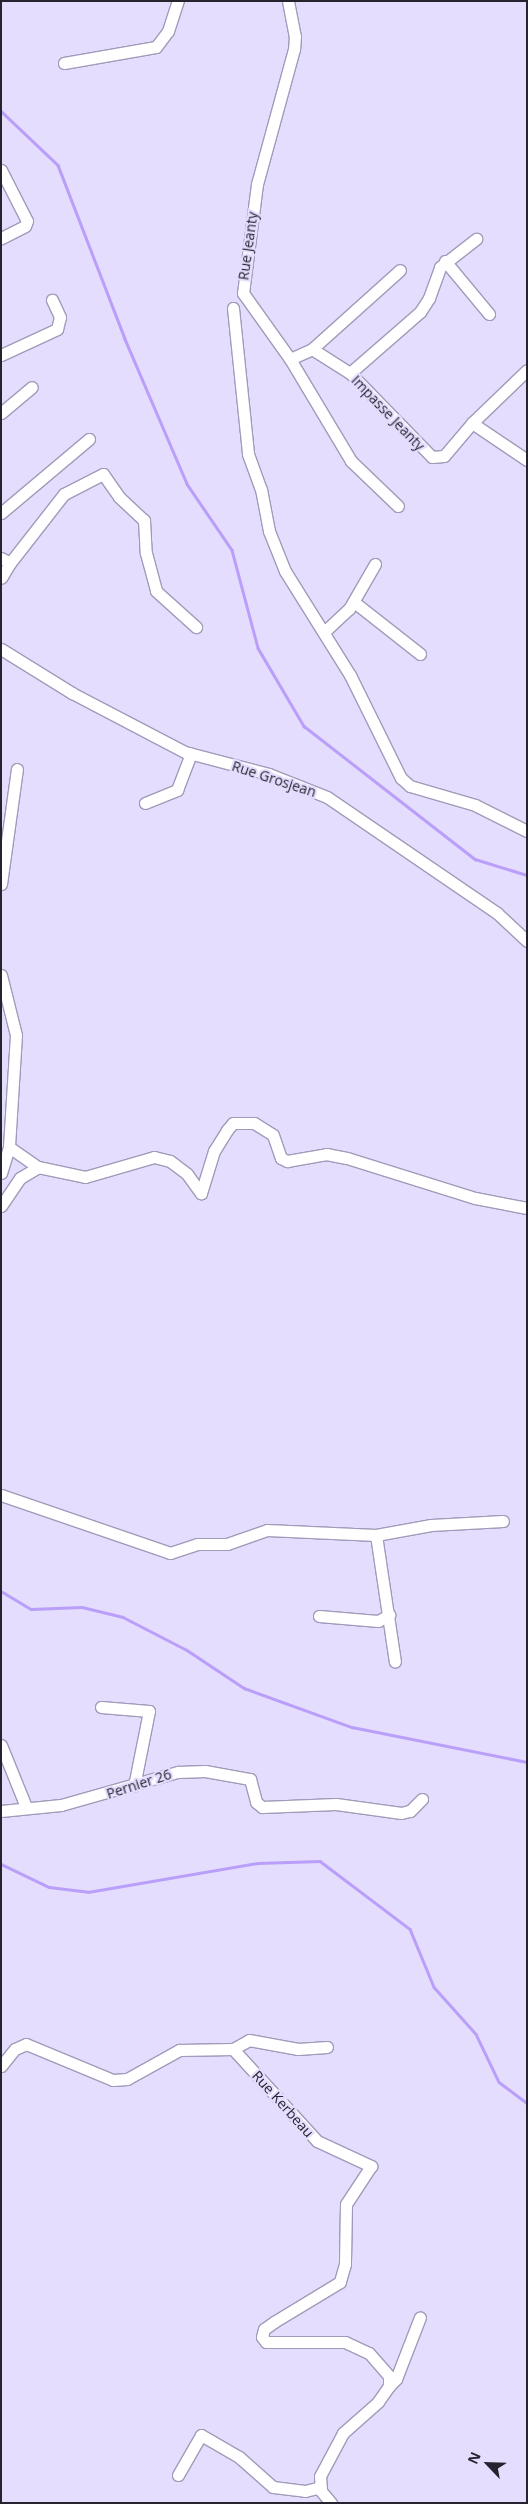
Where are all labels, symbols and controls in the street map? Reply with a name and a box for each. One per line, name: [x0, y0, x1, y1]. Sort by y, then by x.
street label: Rue Jeanty: [235, 211, 261, 281]
street label: Impasse Jeanty: [348, 372, 428, 454]
street label: Rue Grosjean: [230, 757, 318, 801]
street label: Pernier 26: [104, 1766, 174, 1802]
street label: Rue Kerbeau: [249, 2067, 317, 2141]
north arrow: [463, 2439, 513, 2489]
text: N: [463, 2449, 485, 2467]

